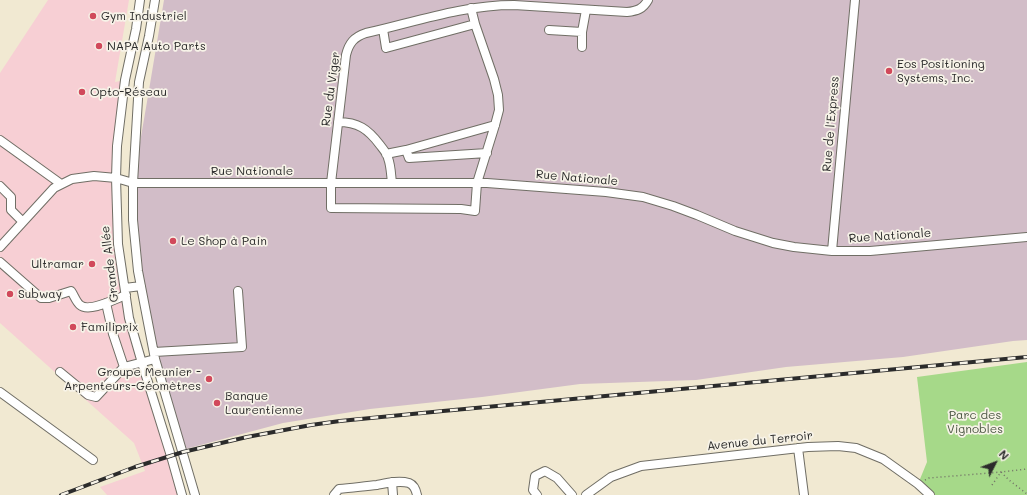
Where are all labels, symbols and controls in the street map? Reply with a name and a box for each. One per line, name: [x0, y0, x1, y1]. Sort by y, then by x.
place label: Gym Industriel: [101, 9, 187, 23]
marker: Gym Industriel: [88, 11, 98, 21]
place label: NAPA Auto Parts: [107, 39, 206, 53]
marker: NAPA Auto Parts: [94, 41, 104, 51]
street label: Rue du Viger: [319, 51, 343, 127]
place label: Eos Positioning Systems, Inc.: [897, 57, 985, 85]
marker: Eos Positioning Systems, Inc.: [884, 66, 894, 76]
street label: Rue de l'Express: [820, 76, 842, 172]
place label: Opto-Réseau: [90, 85, 167, 99]
marker: Opto-Réseau: [77, 87, 87, 97]
street label: Rue Nationale: [211, 164, 293, 178]
street label: Rue Nationale: [535, 167, 619, 189]
street label: Grande Allée: [98, 225, 122, 303]
street label: Rue Nationale: [848, 226, 932, 246]
place label: Le Shop à Pain: [181, 234, 267, 248]
marker: Le Shop à Pain: [168, 236, 178, 246]
place label: Ultramar: [31, 257, 84, 271]
marker: Ultramar: [87, 259, 97, 269]
place label: Subway: [18, 287, 62, 301]
marker: Subway: [5, 289, 15, 299]
place label: Familiprix: [81, 320, 138, 334]
marker: Familiprix: [68, 322, 78, 332]
place label: Groupe Meunier - Arpenteurs-Géomètres: [64, 365, 201, 393]
marker: Groupe Meunier - Arpenteurs-Géomètres: [204, 374, 214, 384]
place label: Banque Laurentienne: [225, 389, 303, 417]
marker: Banque Laurentienne: [212, 398, 222, 408]
park label: Parc des Vignobles: [947, 408, 1003, 436]
street label: Avenue du Terroir: [706, 428, 814, 454]
north arrow: [975, 443, 1015, 483]
text: N: [996, 447, 1013, 463]

